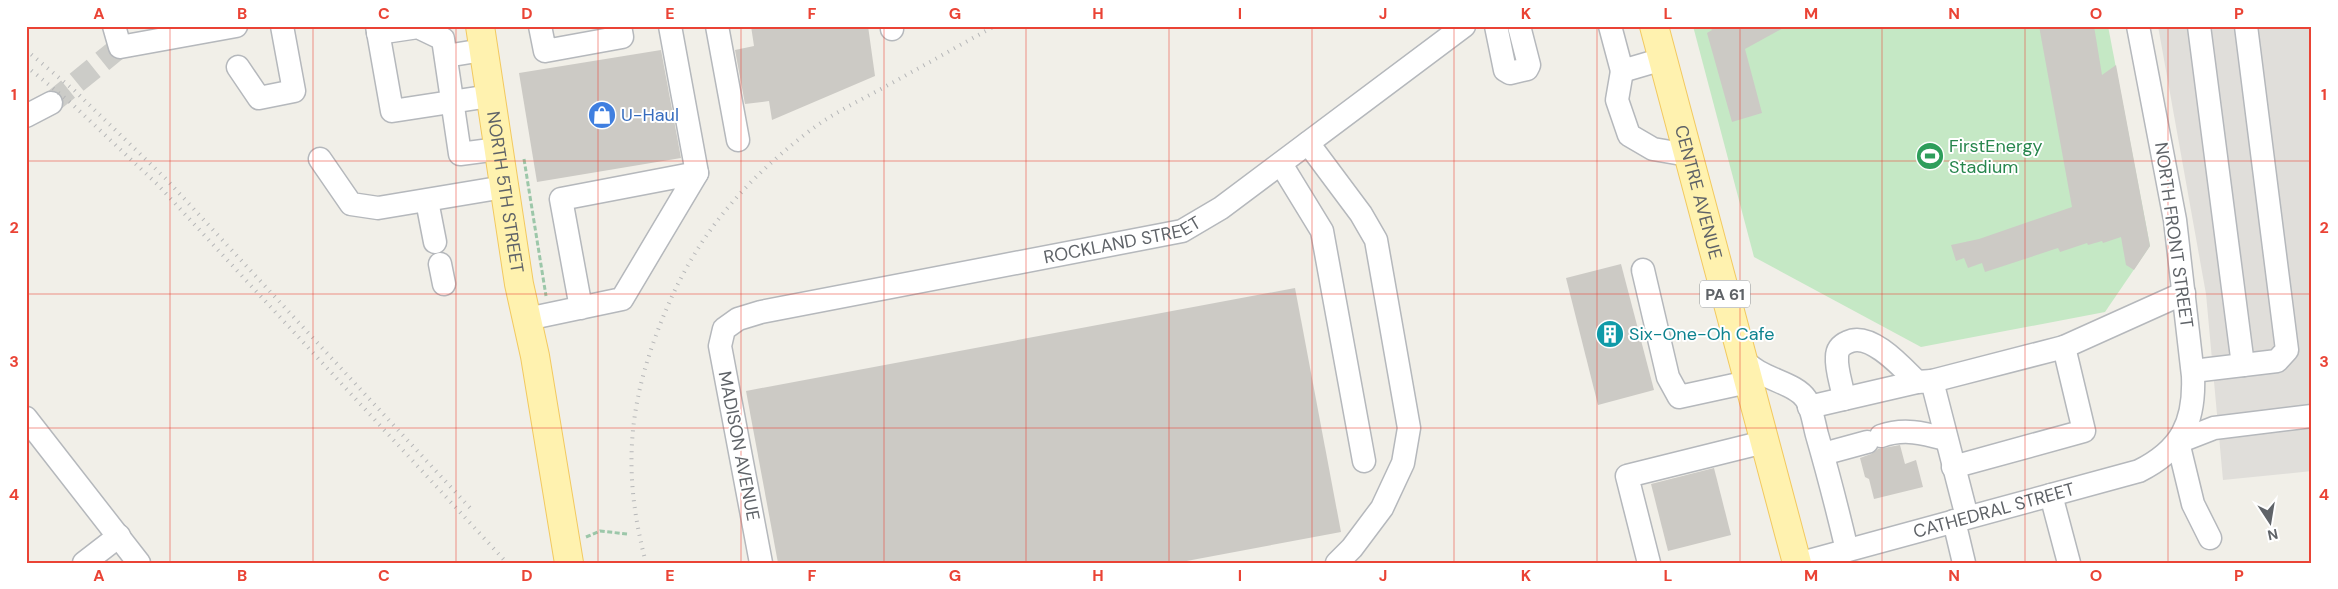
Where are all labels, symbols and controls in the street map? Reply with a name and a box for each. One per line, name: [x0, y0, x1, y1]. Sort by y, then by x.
text: A: [93, 3, 105, 24]
text: B: [237, 3, 247, 24]
text: C: [378, 3, 390, 24]
text: D: [521, 3, 533, 24]
text: E: [665, 3, 675, 24]
text: F: [808, 3, 817, 24]
text: G: [949, 3, 961, 24]
text: H: [1092, 3, 1104, 24]
text: I: [1238, 3, 1242, 24]
text: J: [1379, 3, 1387, 24]
text: K: [1521, 3, 1532, 24]
text: L: [1664, 3, 1673, 24]
text: M: [1804, 3, 1818, 24]
text: N: [1948, 3, 1960, 24]
text: O: [2090, 3, 2102, 24]
text: P: [2234, 3, 2244, 24]
text: 1: [11, 84, 17, 105]
text: 1: [2321, 84, 2327, 105]
shop icon: U-Haul: [587, 100, 617, 130]
place label: U-Haul: [621, 103, 679, 127]
street label: NORTH 5TH STREET: [481, 109, 529, 275]
street label: CENTRE AVENUE: [1669, 122, 1728, 262]
place label: FirstEnergy Stadium: [1949, 134, 2043, 179]
sports icon: FirstEnergy Stadium: [1915, 141, 1945, 171]
street label: NORTH FRONT STREET: [2149, 141, 2199, 329]
street label: ROCKLAND STREET: [1042, 210, 1205, 269]
text: 2: [9, 217, 19, 238]
text: 2: [2319, 217, 2329, 238]
road number: PA 61: [1700, 280, 1750, 308]
building icon: Six-One-Oh Cafe: [1595, 319, 1625, 349]
place label: Six-One-Oh Cafe: [1629, 322, 1774, 346]
text: 3: [9, 351, 19, 372]
text: 3: [2319, 351, 2329, 372]
street label: MADISON AVENUE: [713, 369, 765, 523]
street label: CATHEDRAL STREET: [1911, 477, 2077, 544]
text: 4: [9, 484, 19, 505]
text: 4: [2319, 484, 2329, 505]
north arrow: [2246, 496, 2296, 546]
text: N: [2266, 525, 2280, 545]
text: A: [93, 565, 105, 586]
text: B: [237, 565, 247, 586]
text: C: [378, 565, 390, 586]
text: D: [521, 565, 533, 586]
text: E: [665, 565, 675, 586]
text: F: [808, 565, 817, 586]
text: G: [949, 565, 961, 586]
text: H: [1092, 565, 1104, 586]
text: I: [1238, 565, 1242, 586]
text: J: [1379, 565, 1387, 586]
text: K: [1521, 565, 1532, 586]
text: L: [1664, 565, 1673, 586]
text: M: [1804, 565, 1818, 586]
text: N: [1948, 565, 1960, 586]
text: O: [2090, 565, 2102, 586]
text: P: [2234, 565, 2244, 586]

